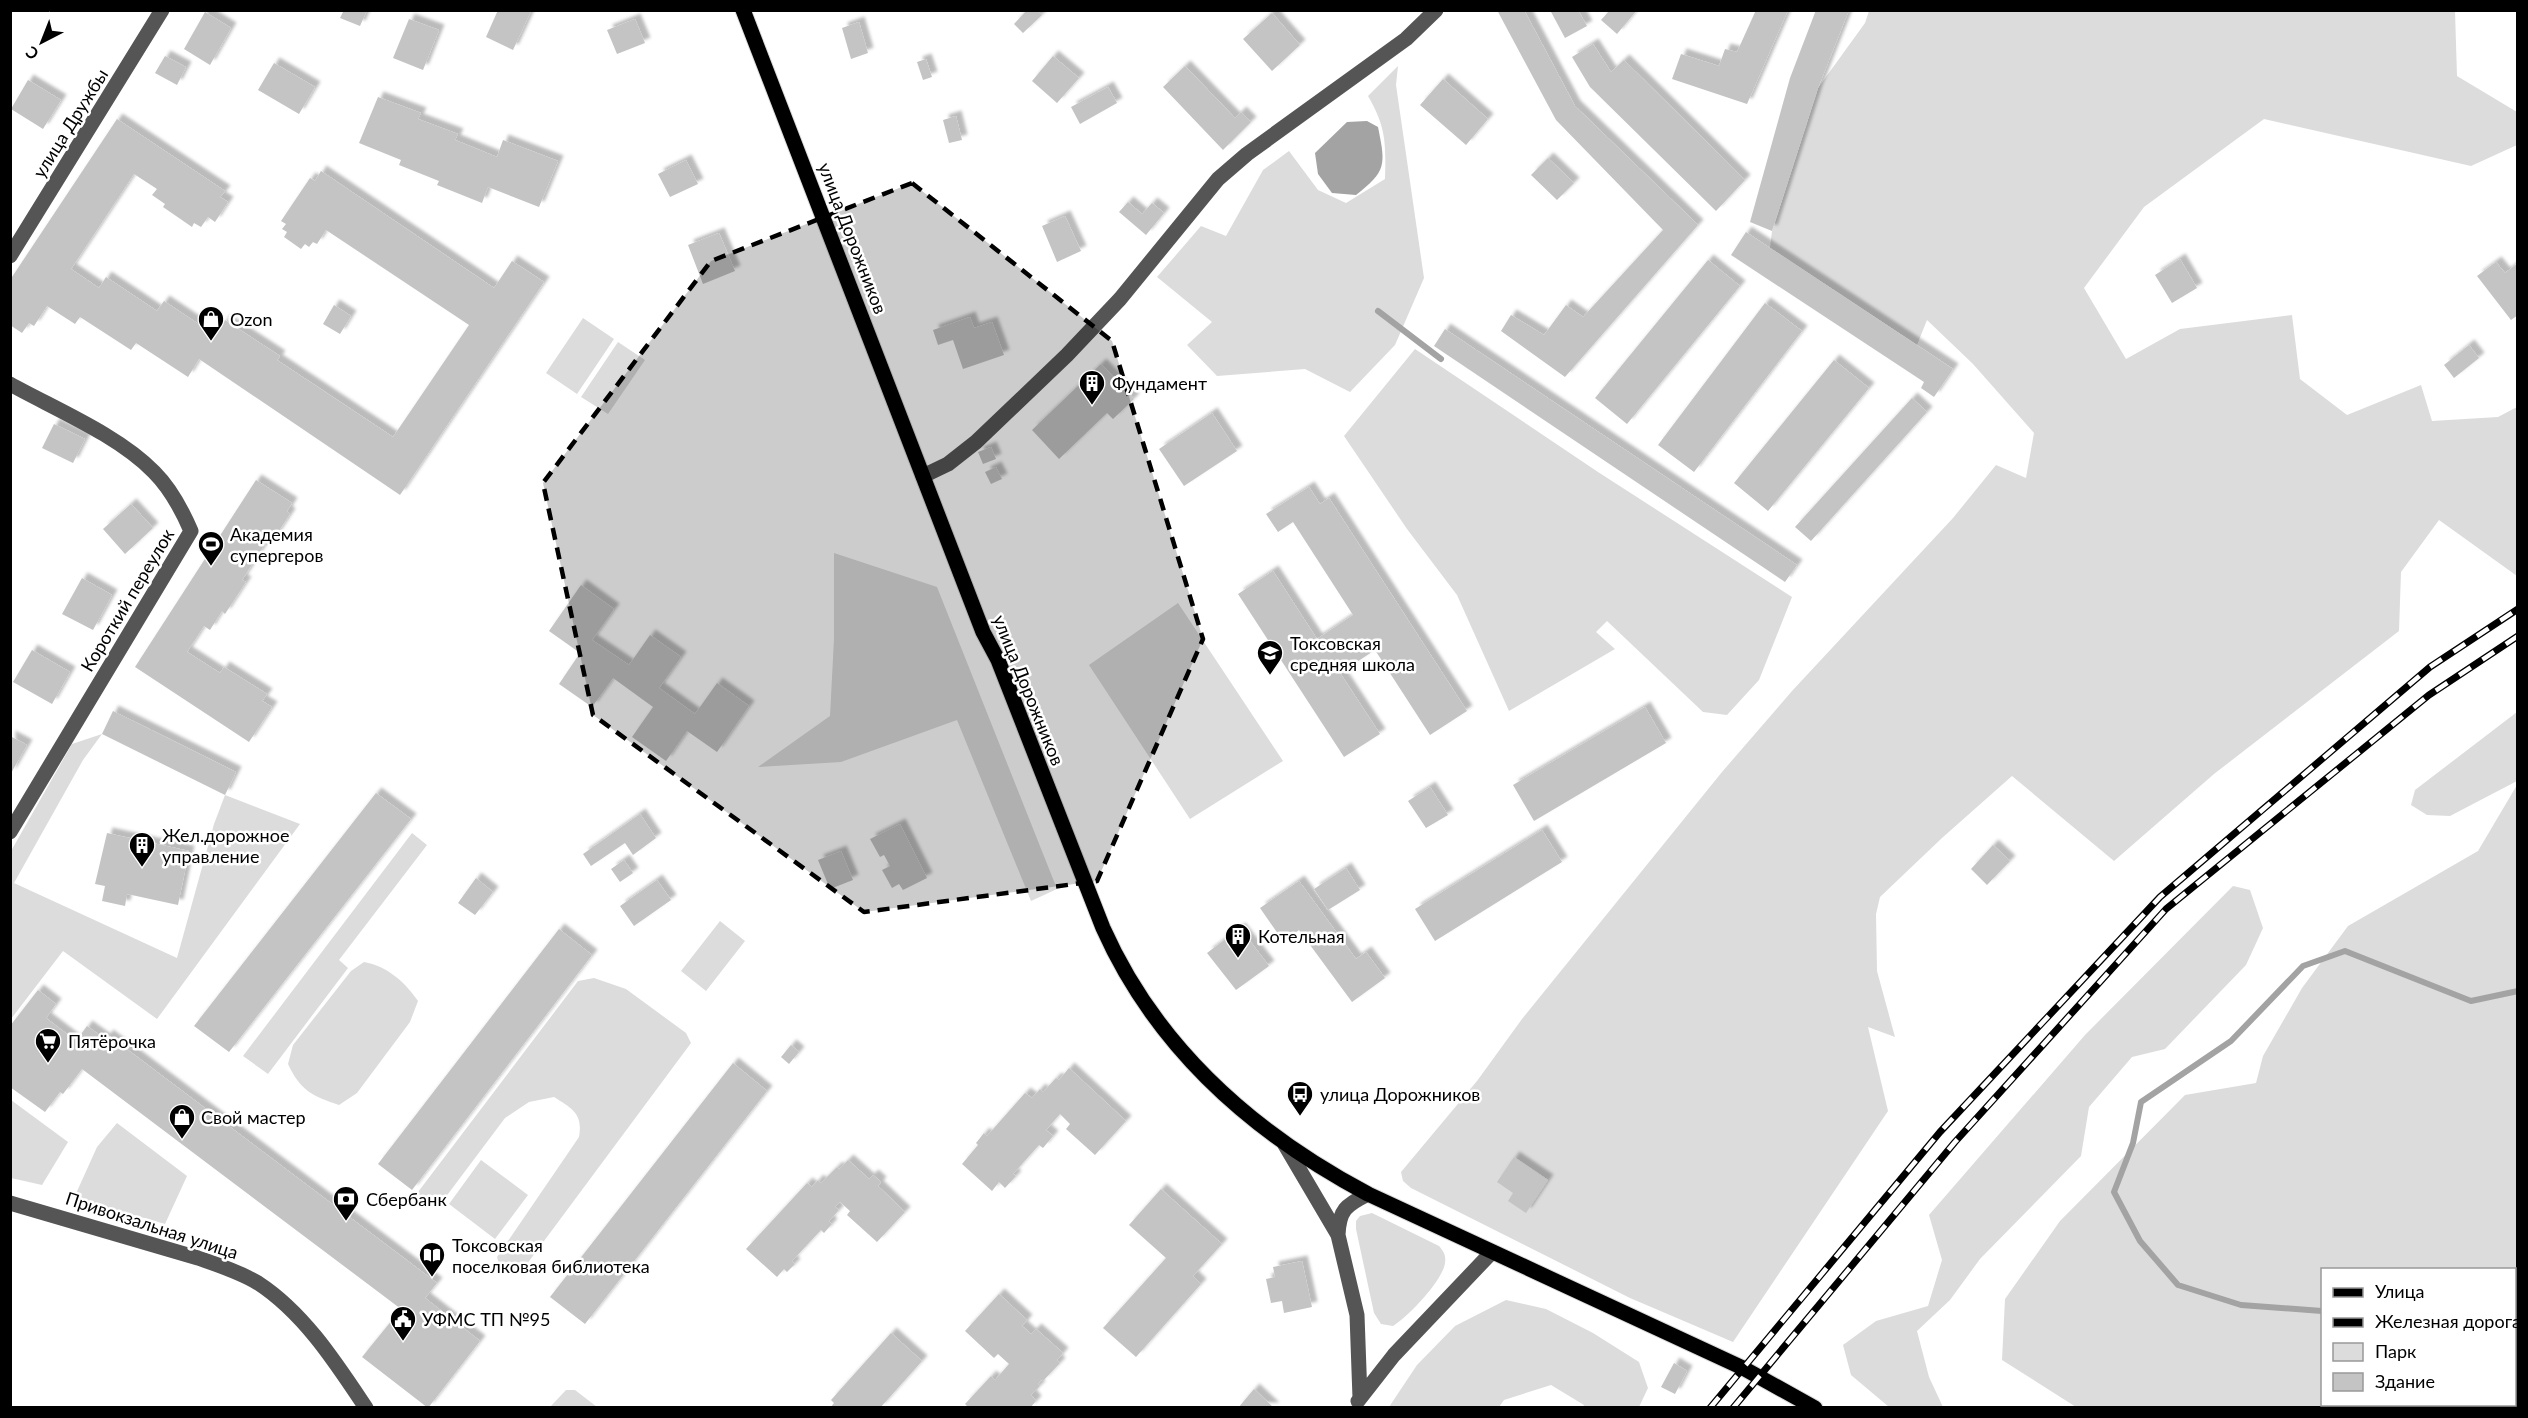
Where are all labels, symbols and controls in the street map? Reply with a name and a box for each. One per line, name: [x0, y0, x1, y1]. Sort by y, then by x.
north arrow: [12, 12, 72, 72]
text: С: [21, 43, 42, 64]
street label: улица Дружбы: [28, 64, 112, 182]
street label: улица Дорожников: [814, 159, 892, 317]
shop icon: Ozon: [196, 304, 226, 342]
place label: Ozon: [230, 308, 272, 330]
building icon: Фундамент: [1077, 368, 1107, 406]
place label: Фундамент: [1112, 372, 1207, 394]
place label: Академия супергеров: [230, 523, 323, 566]
street label: Короткий переулок: [76, 524, 179, 675]
sports icon: Академия супергеров: [196, 529, 226, 567]
street label: улица Дорожников: [989, 612, 1069, 768]
place label: Токсовская средняя школа: [1290, 632, 1415, 675]
school or university icon: Токсовская средняя школа: [1255, 638, 1285, 676]
place label: Жел.дорожное управление: [162, 824, 289, 867]
building icon: Жел.дорожное управление: [127, 830, 157, 868]
building icon: Котельная: [1223, 921, 1253, 959]
place label: Котельная: [1258, 925, 1345, 947]
supermarket icon: Пятёрочка: [33, 1026, 63, 1064]
place label: Пятёрочка: [68, 1030, 156, 1052]
bus stop icon: улица Дорожников: [1285, 1079, 1315, 1117]
place label: улица Дорожников: [1320, 1083, 1480, 1105]
shop icon: Свой мастер: [167, 1102, 197, 1140]
place label: Свой мастер: [201, 1106, 306, 1128]
bank icon: Сбербанк: [331, 1184, 361, 1222]
street label: Привокзальная улица: [63, 1187, 241, 1263]
place label: Сбербанк: [366, 1188, 447, 1210]
place label: Токсовская поселковая библиотека: [452, 1234, 650, 1277]
library icon: Токсовская поселковая библиотека: [417, 1240, 447, 1278]
legend: [2321, 1268, 2516, 1406]
text: Улица: [2375, 1280, 2425, 1302]
public building icon: УФМС ТП №95: [388, 1304, 418, 1342]
place label: УФМС ТП №95: [422, 1308, 550, 1330]
text: Железная дорога: [2375, 1310, 2521, 1332]
text: Парк: [2375, 1340, 2417, 1362]
text: Здание: [2375, 1370, 2435, 1392]

